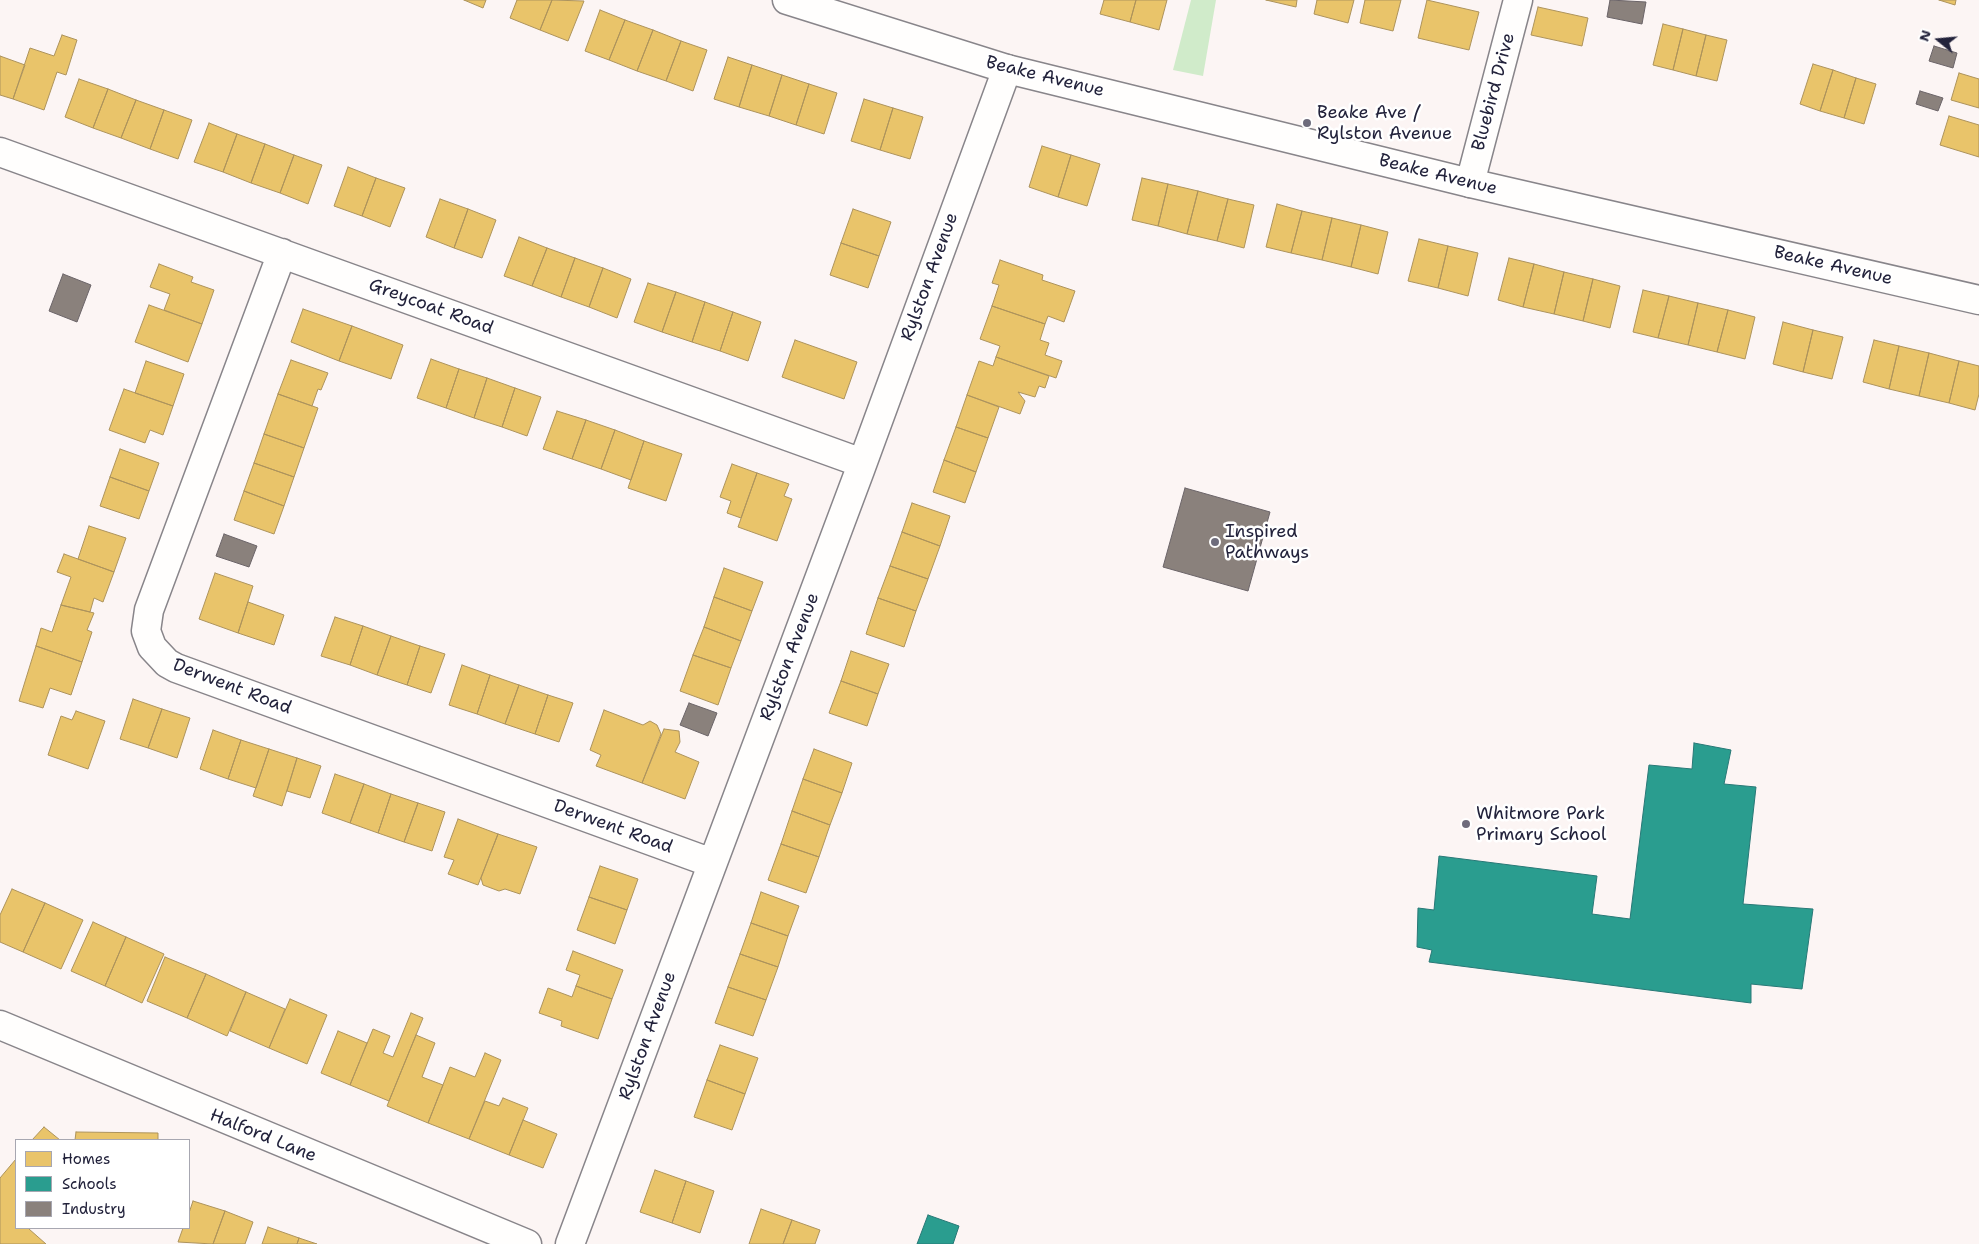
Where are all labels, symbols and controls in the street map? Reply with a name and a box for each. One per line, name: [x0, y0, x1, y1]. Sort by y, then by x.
north arrow: [1914, 15, 1964, 65]
text: N: [1914, 28, 1935, 44]
street label: Bluebird Drive: [1468, 31, 1520, 153]
street label: Beake Avenue: [984, 52, 1106, 102]
place label: Beake Ave / Rylston Avenue: [1317, 102, 1452, 144]
marker: Beake Ave / Rylston Avenue: [1301, 117, 1313, 129]
street label: Beake Avenue: [1377, 150, 1499, 200]
street label: Rylston Avenue: [897, 210, 963, 344]
street label: Beake Avenue: [1772, 242, 1894, 290]
street label: Greycoat Road: [366, 274, 496, 340]
place label: Inspired Pathways: [1225, 521, 1309, 564]
marker: Inspired Pathways: [1209, 536, 1221, 548]
street label: Rylston Avenue: [756, 590, 824, 724]
street label: Derwent Road: [170, 654, 294, 720]
street label: Derwent Road: [550, 795, 676, 859]
place label: Whitmore Park Primary School: [1476, 803, 1606, 846]
marker: Whitmore Park Primary School: [1460, 818, 1472, 830]
street label: Rylston Avenue: [615, 969, 681, 1103]
street label: Halford Lane: [206, 1105, 320, 1167]
legend: [15, 1139, 190, 1229]
text: Homes: [62, 1149, 110, 1169]
text: Schools: [62, 1174, 117, 1194]
text: Industry: [62, 1199, 126, 1219]

